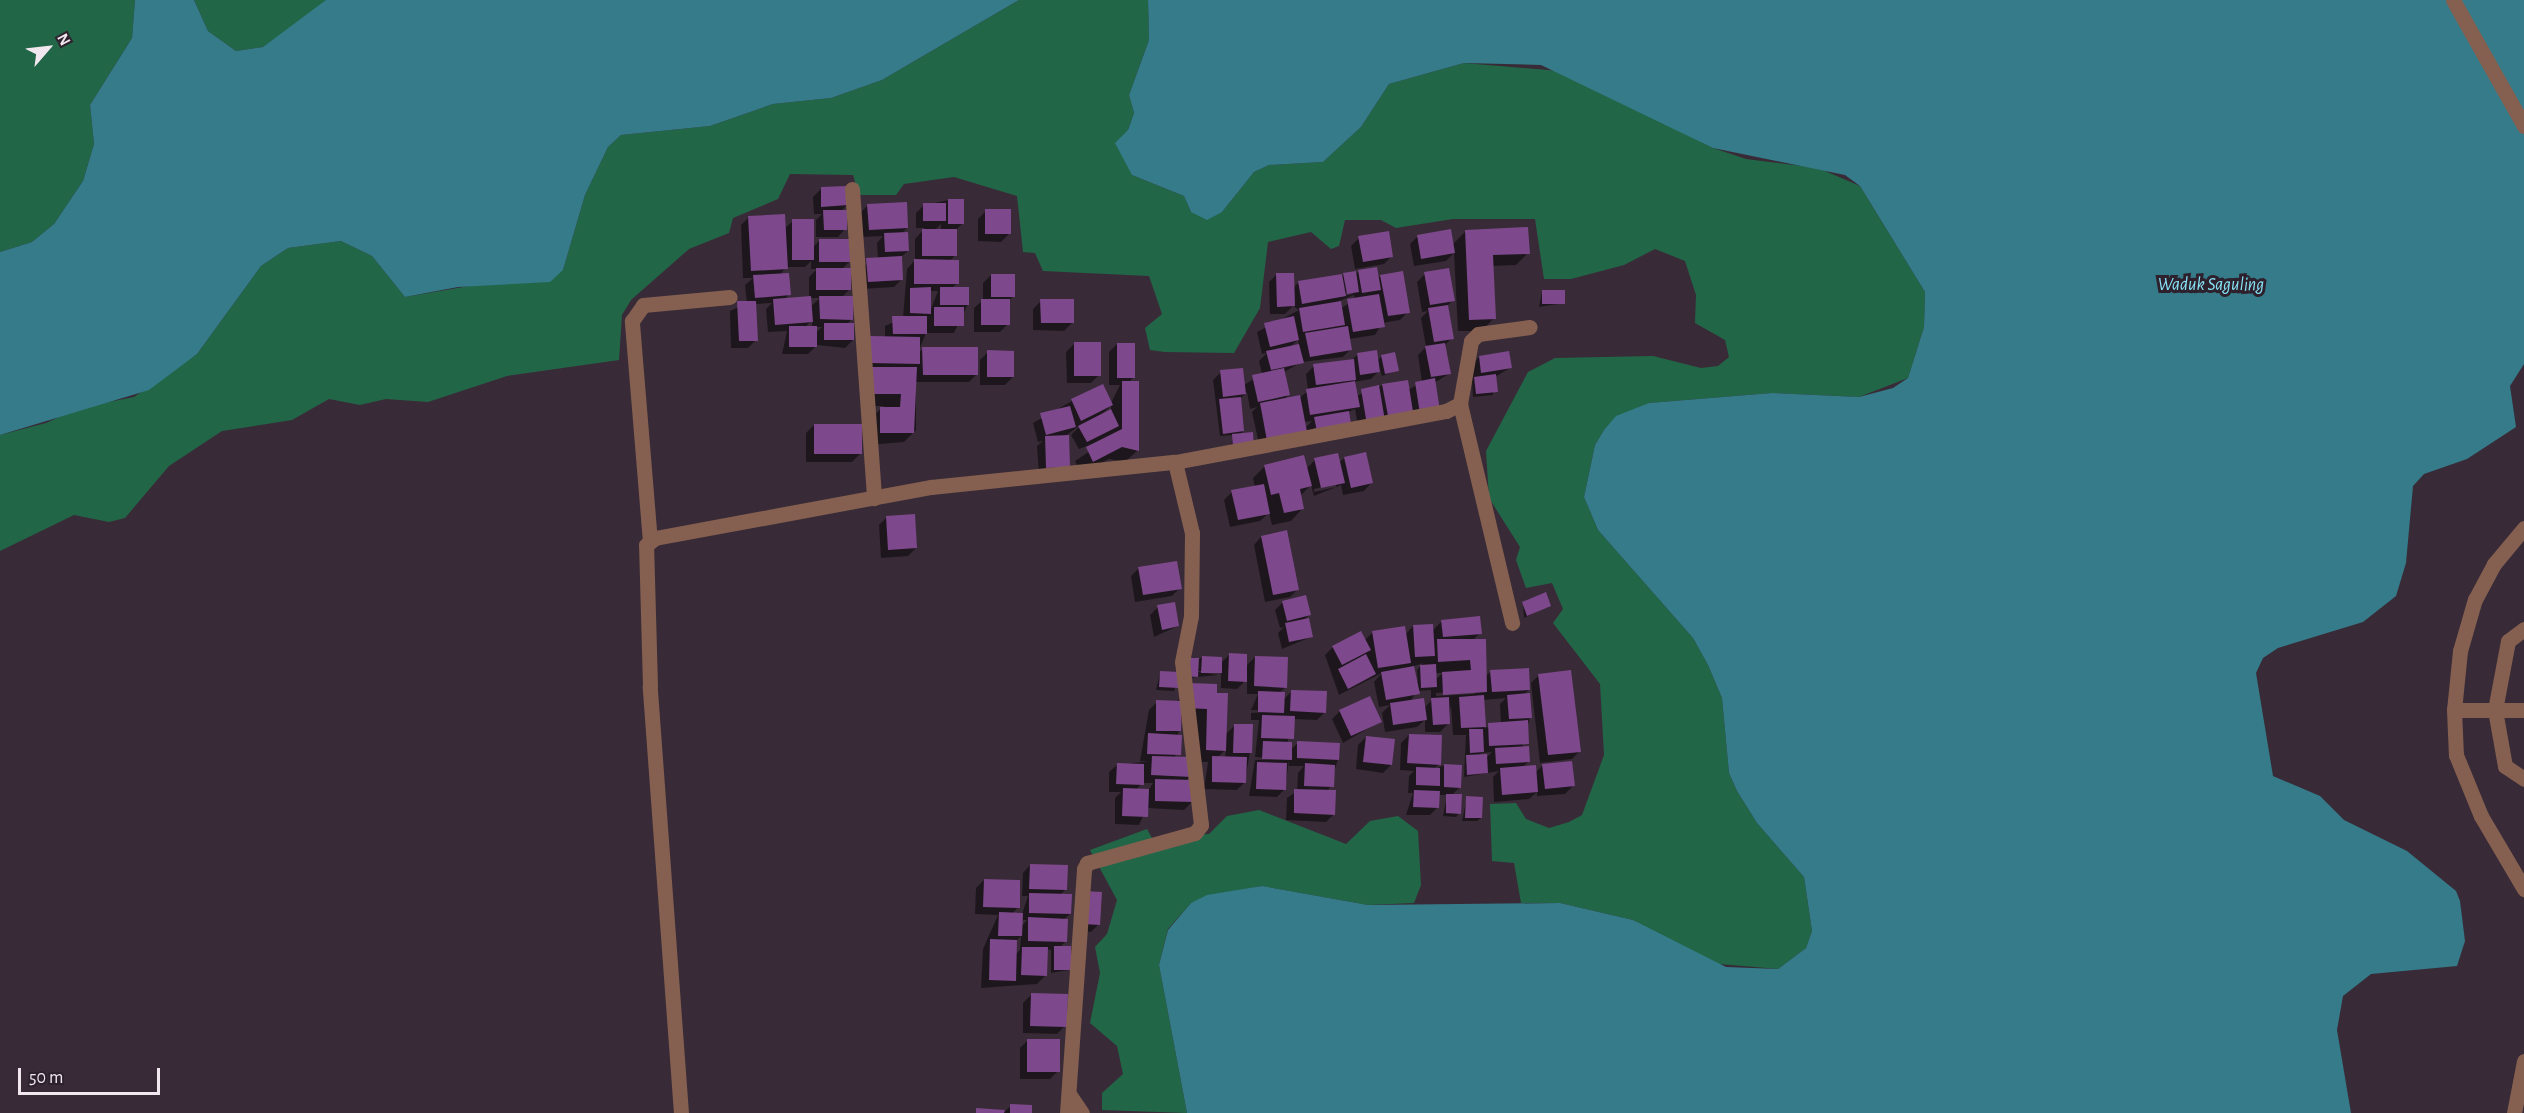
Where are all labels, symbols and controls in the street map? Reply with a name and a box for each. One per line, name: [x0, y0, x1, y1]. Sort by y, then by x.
north arrow: [18, 18, 78, 78]
text: N: [54, 31, 74, 48]
water label: Waduk Saguling: [2158, 274, 2264, 296]
scale bar: [21, 1056, 164, 1094]
text: 50 m: [29, 1069, 63, 1087]

